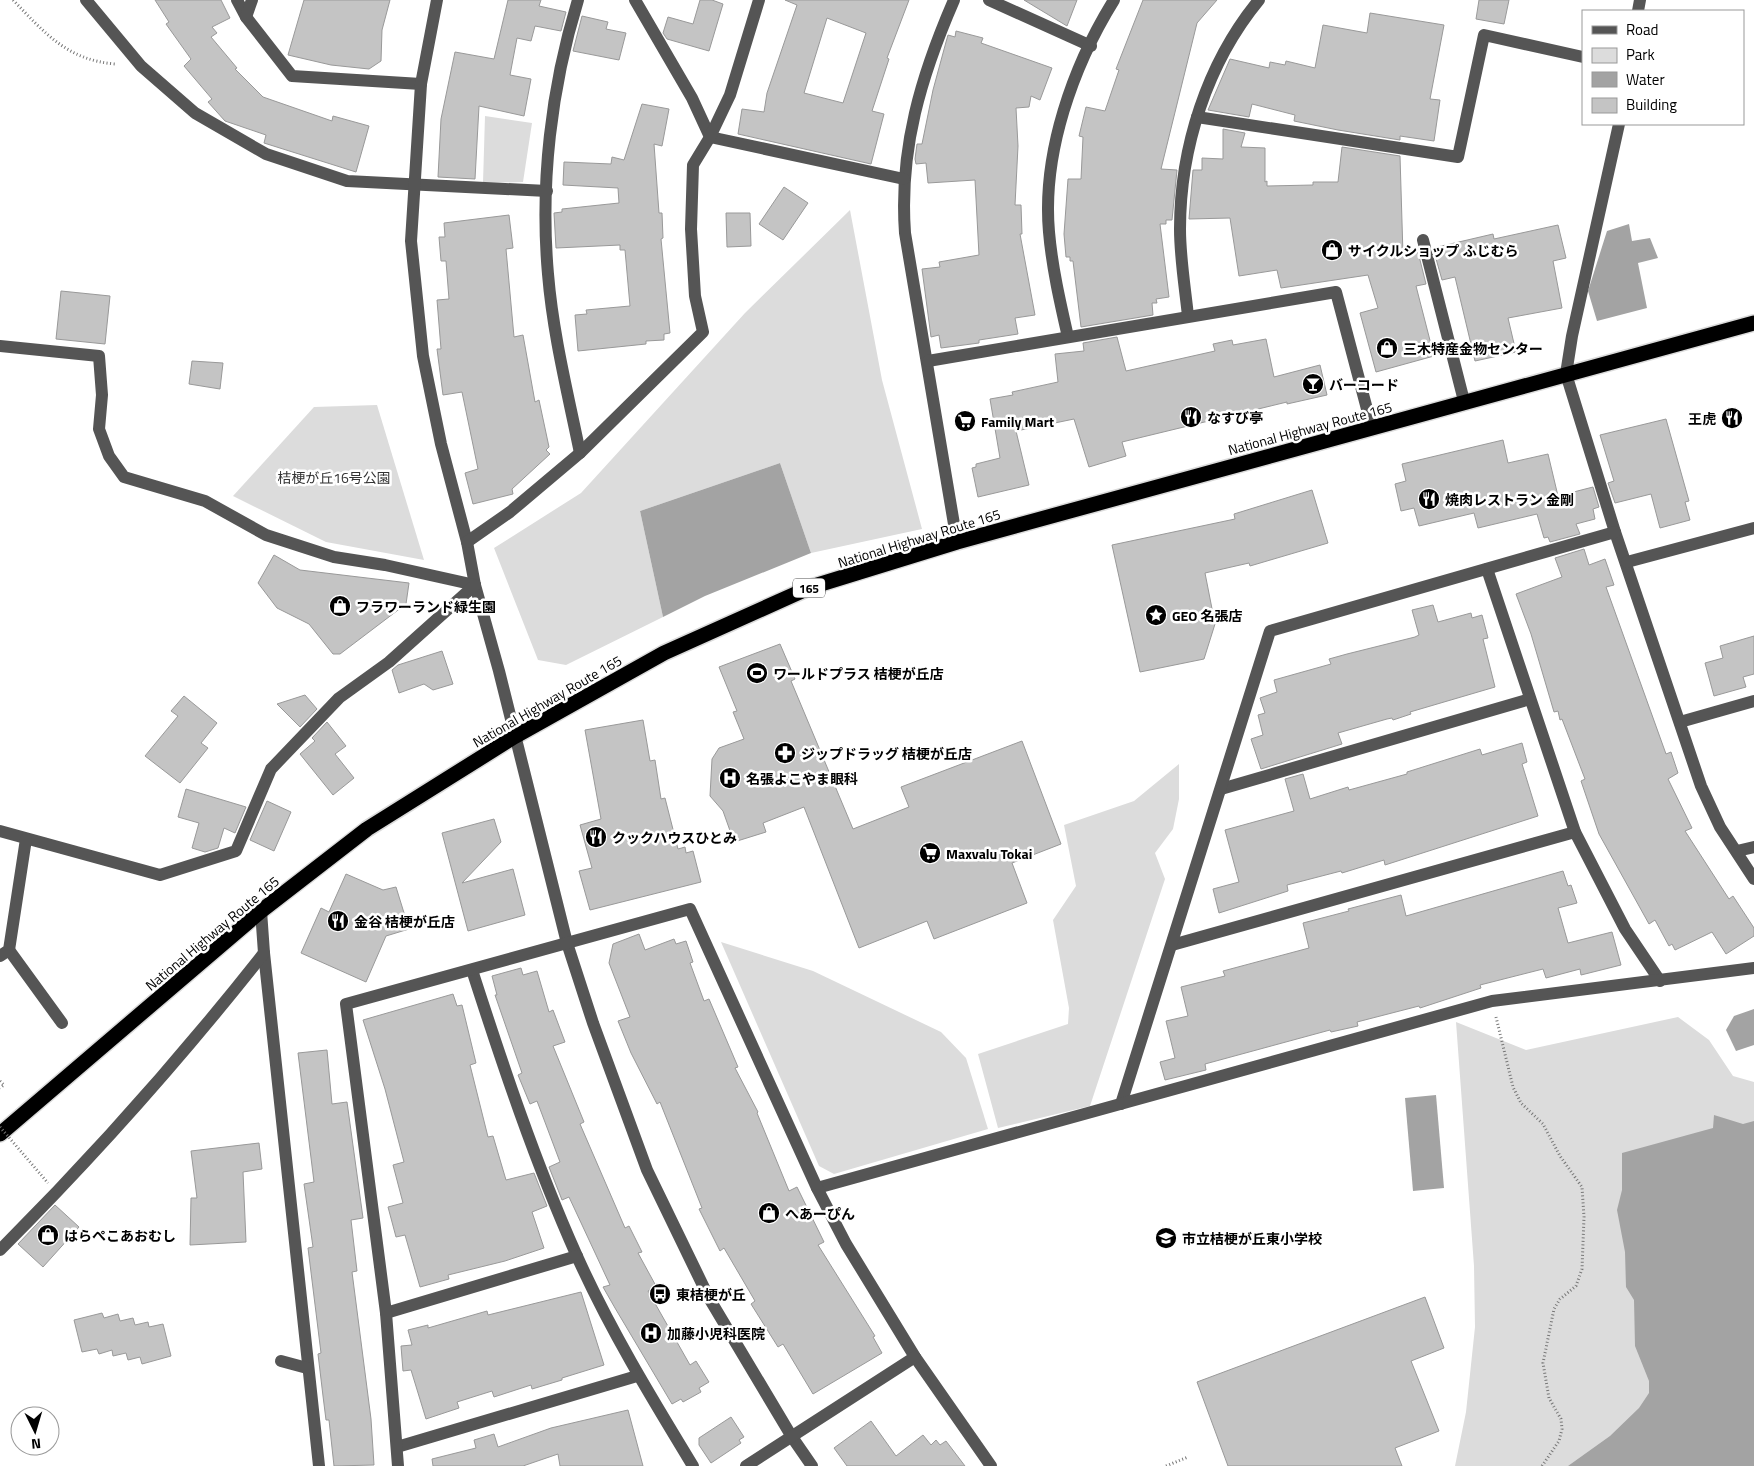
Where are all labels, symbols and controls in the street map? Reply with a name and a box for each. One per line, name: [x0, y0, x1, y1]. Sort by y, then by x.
legend: [1582, 10, 1744, 125]
text: Road: [1626, 18, 1658, 41]
text: Park: [1626, 43, 1655, 66]
text: Water: [1626, 68, 1665, 91]
text: Building: [1626, 93, 1677, 116]
shop icon: サイクルショップ ふじむら: [1320, 238, 1344, 262]
place label: サイクルショップ ふじむら: [1348, 240, 1518, 261]
shop icon: 三木特産金物センター: [1375, 336, 1399, 360]
place label: 三木特産金物センター: [1403, 338, 1543, 359]
bar icon: バーコード: [1301, 372, 1325, 396]
place label: バーコード: [1329, 374, 1399, 395]
street label: National Highway Route 165: [1226, 396, 1395, 460]
restaurant icon: なすび亭: [1179, 405, 1203, 429]
restaurant icon: 王虎: [1720, 406, 1744, 430]
place label: なすび亭: [1207, 407, 1263, 428]
place label: 王虎: [1688, 408, 1716, 429]
supermarket icon: Family Mart: [953, 409, 977, 433]
place label: Family Mart: [981, 411, 1054, 432]
park label: 桔梗が丘16号公園: [277, 467, 391, 488]
restaurant icon: 焼肉レストラン 金剛: [1417, 487, 1441, 511]
place label: 焼肉レストラン 金剛: [1445, 489, 1574, 510]
street label: National Highway Route 165: [835, 503, 1003, 573]
road number: 165: [793, 578, 825, 598]
shop icon: フラワーランド緑生園: [328, 594, 352, 618]
place label: フラワーランド緑生園: [356, 596, 496, 617]
place icon: GEO 名張店: [1144, 603, 1168, 627]
place label: GEO 名張店: [1172, 605, 1242, 626]
street label: National Highway Route 165: [469, 650, 626, 752]
sports icon: ワールドプラス 桔梗が丘店: [745, 661, 769, 685]
place label: ワールドプラス 桔梗が丘店: [773, 663, 944, 684]
pharmacy icon: ジップドラッグ 桔梗が丘店: [773, 741, 797, 765]
place label: ジップドラッグ 桔梗が丘店: [801, 743, 972, 764]
hospital icon: 名張よこやま眼科: [718, 766, 742, 790]
place label: 名張よこやま眼科: [746, 768, 858, 789]
restaurant icon: クックハウスひとみ: [584, 825, 608, 849]
place label: クックハウスひとみ: [612, 827, 737, 848]
supermarket icon: Maxvalu Tokai: [918, 841, 942, 865]
place label: Maxvalu Tokai: [946, 843, 1032, 864]
street label: National Highway Route 165: [140, 870, 284, 995]
restaurant icon: 金谷 桔梗が丘店: [326, 909, 350, 933]
place label: 金谷 桔梗が丘店: [354, 911, 455, 932]
shop icon: へあーぴん: [757, 1201, 781, 1225]
place label: へあーぴん: [785, 1203, 855, 1224]
shop icon: はらぺこあおむし: [36, 1223, 60, 1247]
place label: はらぺこあおむし: [64, 1225, 176, 1246]
school or university icon: 市立桔梗が丘東小学校: [1154, 1226, 1178, 1250]
place label: 市立桔梗が丘東小学校: [1182, 1228, 1322, 1249]
bus stop icon: 東桔梗が丘: [648, 1282, 672, 1306]
place label: 東桔梗が丘: [676, 1284, 746, 1305]
hospital icon: 加藤小児科医院: [639, 1321, 663, 1345]
place label: 加藤小児科医院: [667, 1323, 765, 1344]
north arrow: [10, 1406, 60, 1456]
text: N: [30, 1434, 42, 1455]

